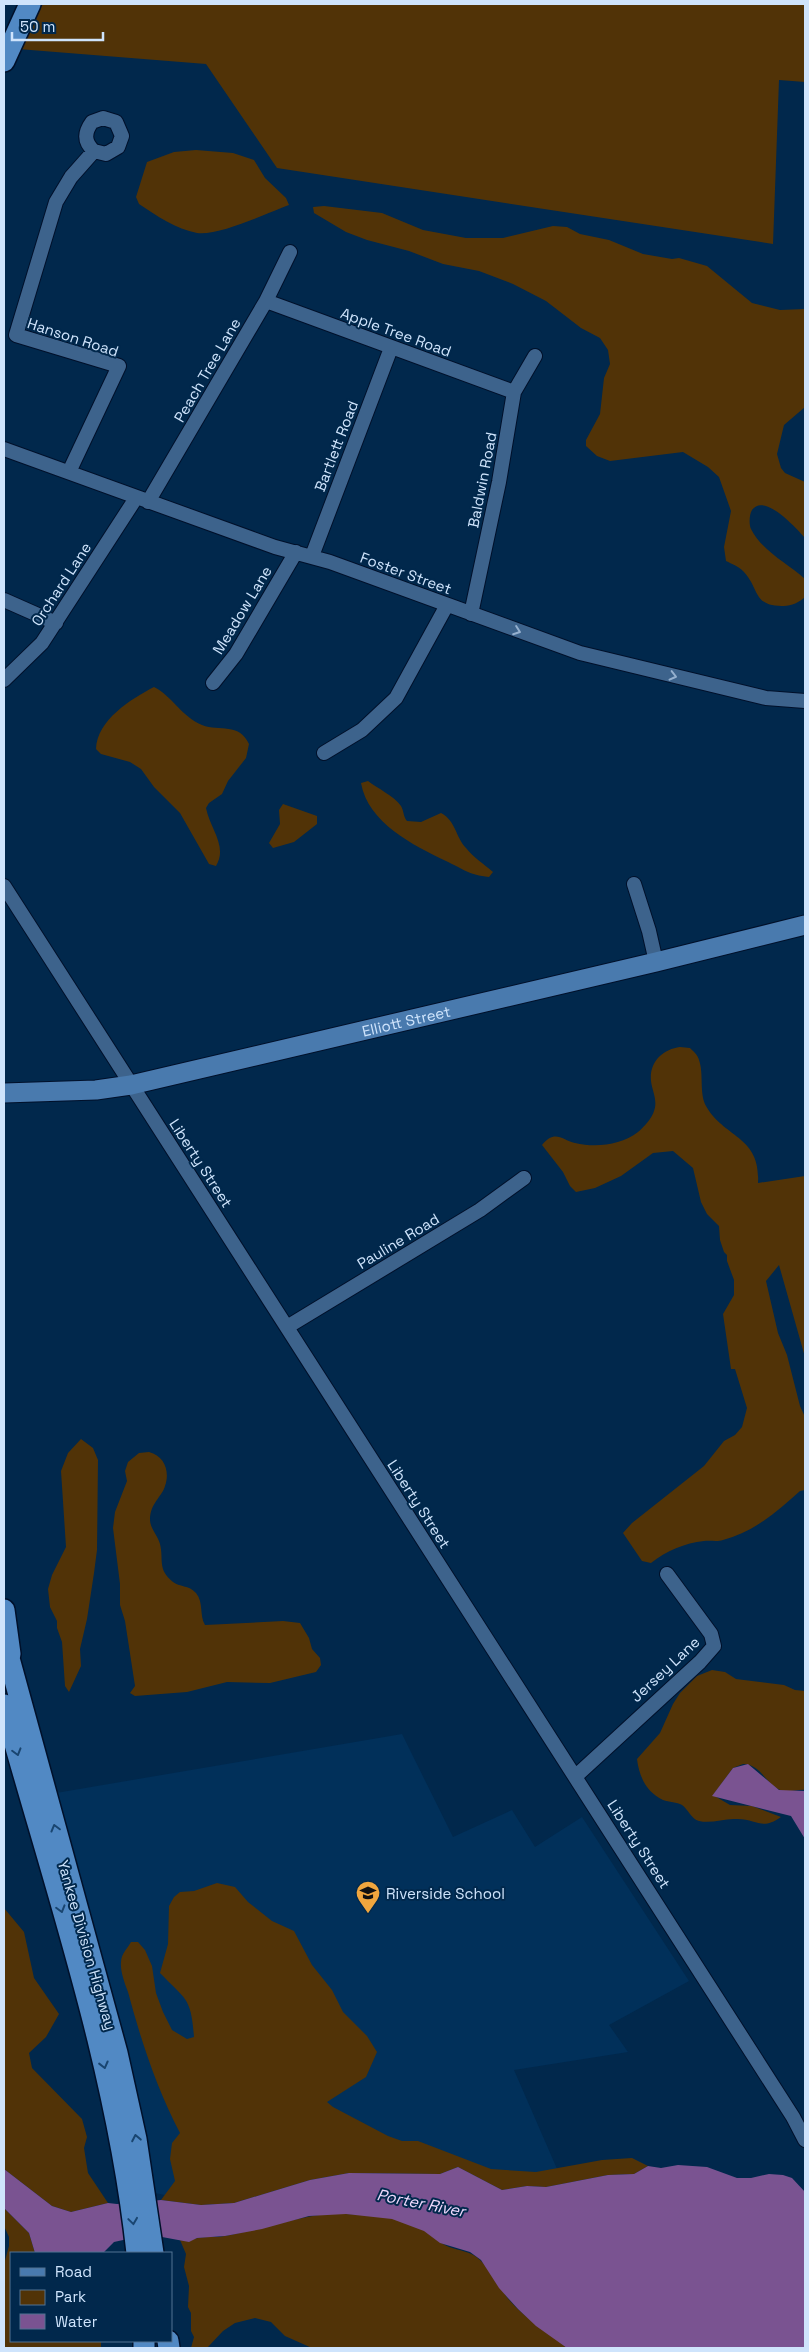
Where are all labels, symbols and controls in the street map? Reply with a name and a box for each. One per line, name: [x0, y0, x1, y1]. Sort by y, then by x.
scale bar: [12, 10, 104, 42]
text: 50 m: [20, 17, 55, 36]
street label: Apple Tree Road: [338, 303, 454, 361]
street label: Hanson Road: [25, 313, 121, 361]
street label: Peach Tree Lane: [169, 314, 245, 426]
street label: Bartlett Road: [310, 398, 362, 494]
street label: Baldwin Road: [463, 430, 501, 530]
street label: Orchard Lane: [27, 538, 95, 629]
street label: Foster Street: [358, 548, 454, 598]
street label: Meadow Lane: [208, 562, 276, 658]
one-way arrow: [512, 625, 521, 635]
one-way arrow: [668, 670, 677, 681]
street label: Elliott Street: [360, 1001, 452, 1040]
street label: Liberty Street: [165, 1115, 237, 1211]
street label: Pauline Road: [353, 1209, 443, 1273]
street label: Liberty Street: [383, 1456, 455, 1552]
street label: Jersey Lane: [626, 1632, 704, 1706]
one-way arrow: [11, 1748, 22, 1757]
street label: Liberty Street: [603, 1796, 675, 1892]
one-way arrow: [50, 1824, 61, 1833]
street label: Yankee Division Highway: [54, 1858, 120, 2032]
school or university icon: Riverside School: [355, 1880, 381, 1914]
place label: Riverside School: [386, 1884, 505, 1903]
one-way arrow: [56, 1904, 66, 1912]
one-way arrow: [98, 2061, 109, 2070]
one-way arrow: [131, 2133, 141, 2142]
water label: Porter River: [375, 2184, 469, 2222]
one-way arrow: [127, 2217, 138, 2225]
legend: [10, 2252, 172, 2342]
text: Road: [55, 2262, 92, 2281]
text: Park: [55, 2287, 86, 2306]
text: Water: [55, 2312, 98, 2331]

